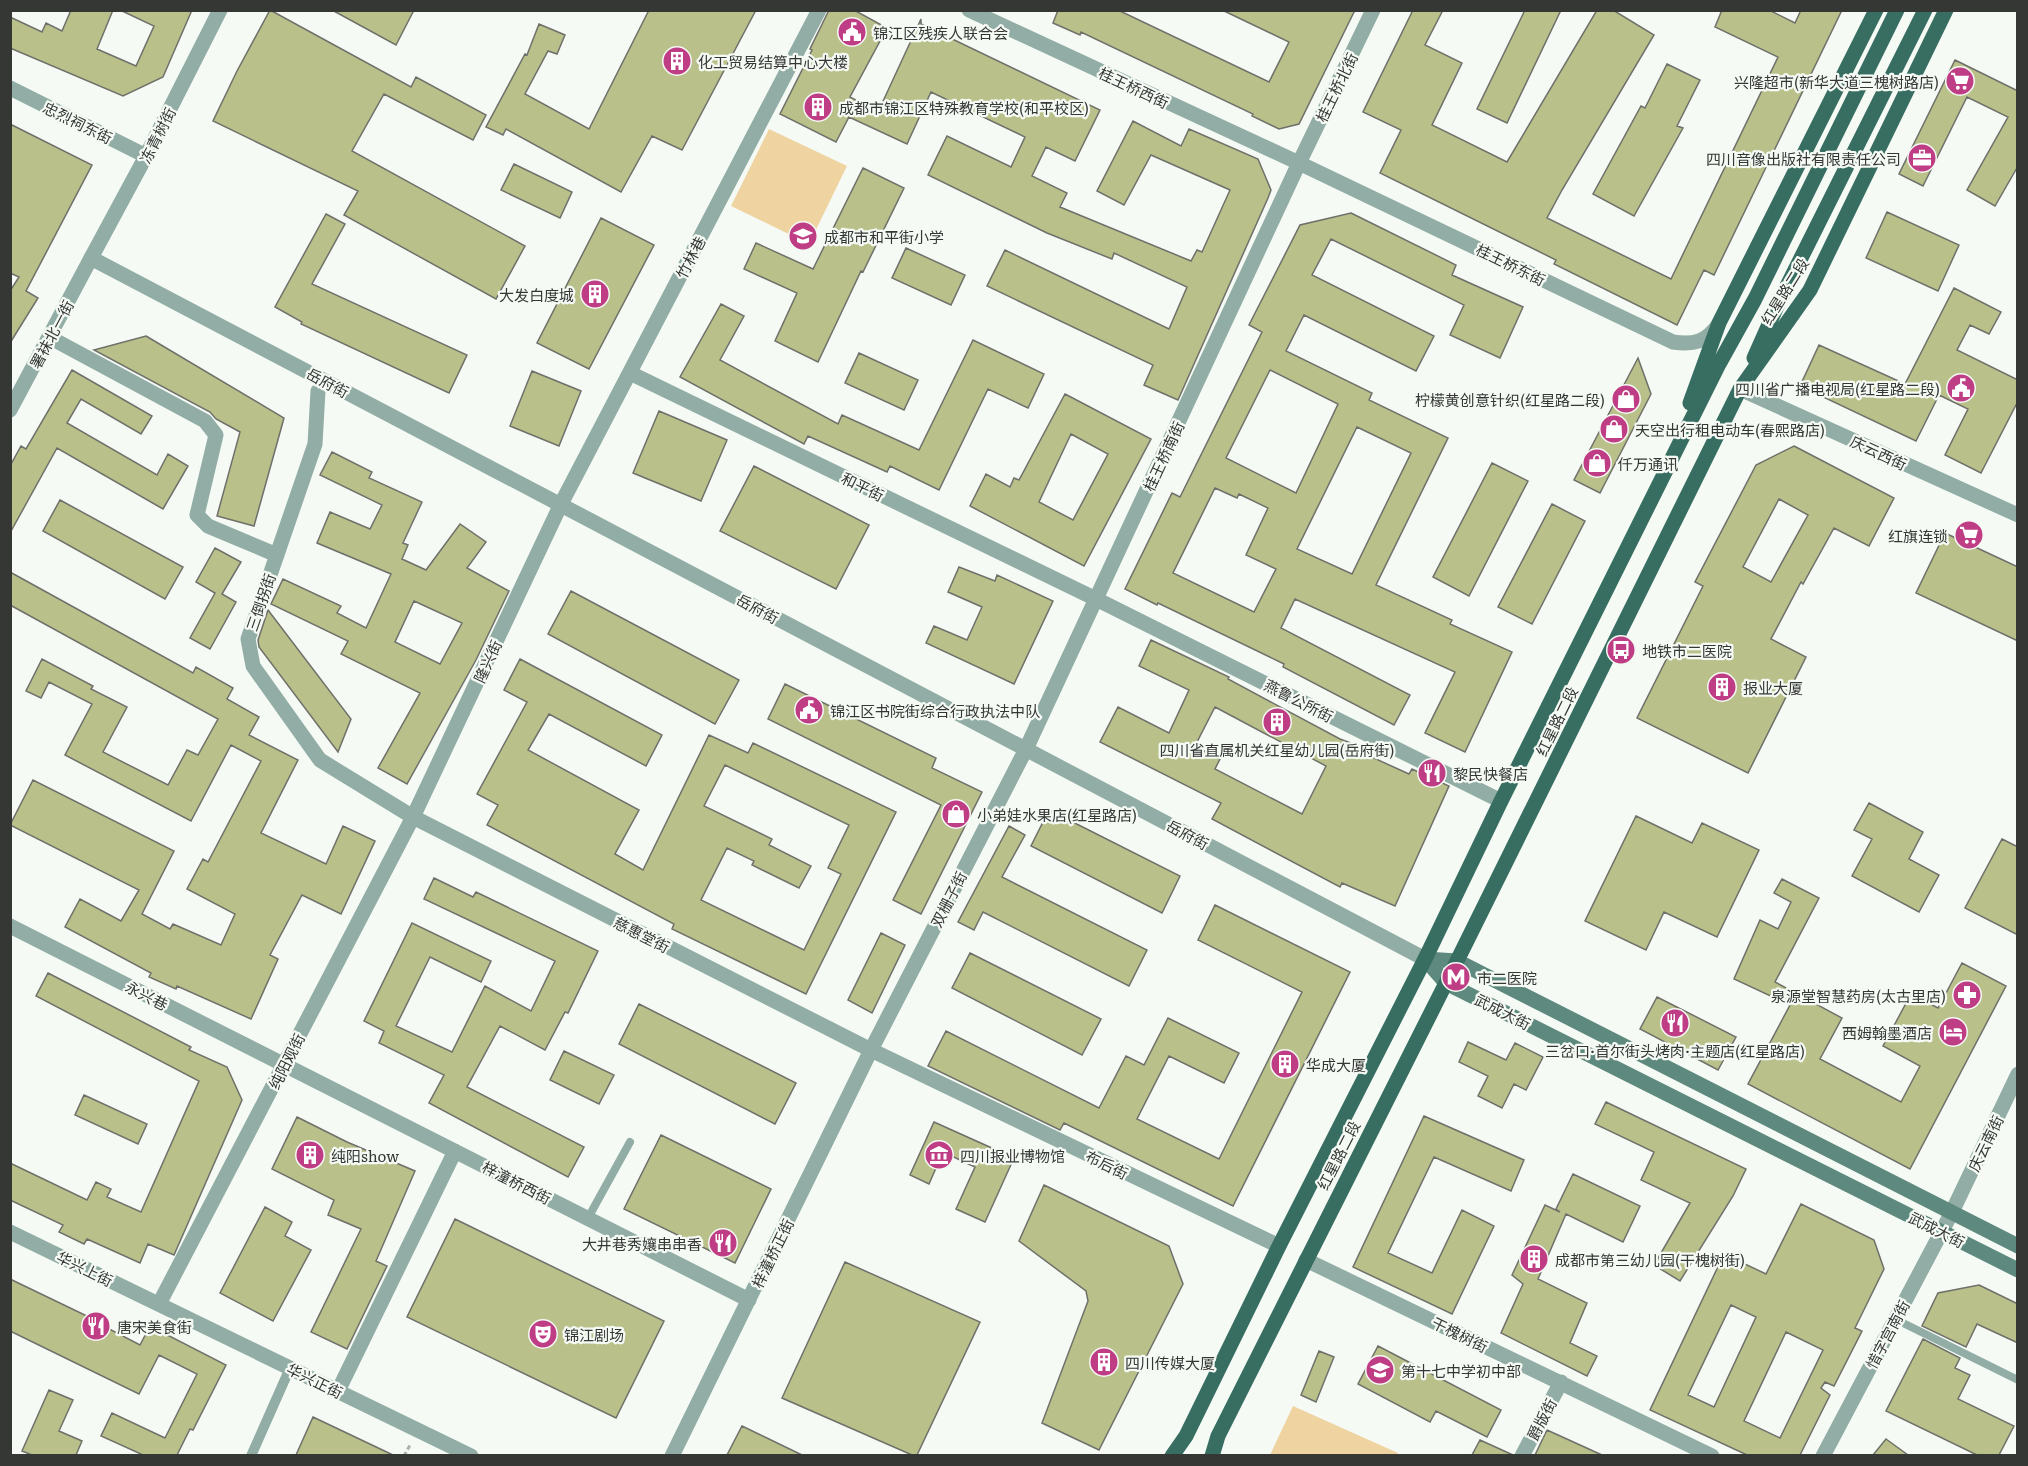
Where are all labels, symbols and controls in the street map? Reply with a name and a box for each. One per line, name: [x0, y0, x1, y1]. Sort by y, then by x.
public building icon: 锦江区残疾人联合会: [836, 16, 868, 48]
place label: 锦江区残疾人联合会: [873, 21, 1008, 44]
building icon: 化工贸易结算中心大楼: [661, 45, 693, 77]
street label: 桂王桥北街: [1309, 48, 1363, 126]
place label: 化工贸易结算中心大楼: [698, 50, 848, 73]
street label: 桂王桥西街: [1095, 61, 1173, 113]
supermarket icon: 兴隆超市(新华大道三槐树路店): [1944, 65, 1976, 97]
place label: 兴隆超市(新华大道三槐树路店): [1734, 70, 1939, 93]
building icon: 成都市锦江区特殊教育学校(和平校区): [802, 91, 834, 123]
street label: 忠烈祠东街: [39, 95, 117, 149]
place label: 成都市锦江区特殊教育学校(和平校区): [839, 96, 1089, 119]
street label: 冻青树街: [133, 103, 181, 167]
office icon: 四川音像出版社有限责任公司: [1906, 142, 1938, 174]
place label: 四川音像出版社有限责任公司: [1706, 147, 1901, 170]
school or university icon: 成都市和平街小学: [787, 220, 819, 252]
place label: 成都市和平街小学: [824, 225, 944, 248]
street label: 竹林巷: [669, 232, 711, 282]
street label: 桂王桥东街: [1472, 237, 1550, 291]
street label: 红星路二段: [1754, 253, 1814, 329]
building icon: 大发白度城: [579, 278, 611, 310]
place label: 大发白度城: [499, 283, 574, 306]
street label: 署袜北一街: [23, 295, 79, 373]
street label: 岳府街: [303, 361, 353, 403]
public building icon: 四川省广播电视局(红星路二段): [1945, 372, 1977, 404]
place label: 四川省广播电视局(红星路二段): [1735, 377, 1940, 400]
shop icon: 柠檬黄创意针织(红星路二段): [1610, 383, 1642, 415]
place label: 柠檬黄创意针织(红星路二段): [1415, 388, 1605, 411]
shop icon: 天空出行租电动车(春熙路店): [1598, 413, 1630, 445]
street label: 桂王桥南街: [1137, 417, 1189, 495]
place label: 天空出行租电动车(春熙路店): [1635, 418, 1825, 441]
street label: 庆云西街: [1847, 429, 1911, 475]
shop icon: 仟万通讯: [1581, 447, 1613, 479]
place label: 仟万通讯: [1618, 452, 1678, 475]
street label: 和平街: [838, 466, 888, 506]
supermarket icon: 红旗连锁: [1953, 519, 1985, 551]
place label: 红旗连锁: [1888, 524, 1948, 547]
street label: 三倒拐街: [239, 570, 281, 634]
street label: 岳府街: [733, 587, 783, 629]
bus stop icon: 地铁市二医院: [1605, 634, 1637, 666]
street label: 隆兴街: [467, 636, 507, 686]
place label: 地铁市二医院: [1642, 639, 1732, 662]
building icon: 报业大厦: [1706, 671, 1738, 703]
street label: 燕鲁公所街: [1260, 673, 1338, 727]
place label: 报业大厦: [1743, 676, 1803, 699]
street label: 红星路二段: [1529, 682, 1583, 760]
public building icon: 锦江区书院街综合行政执法中队: [793, 694, 825, 726]
place label: 锦江区书院街综合行政执法中队: [830, 699, 1040, 722]
building icon: 四川省直属机关红星幼儿园(岳府街): [1261, 706, 1293, 738]
place label: 四川省直属机关红星幼儿园(岳府街): [1160, 738, 1394, 761]
restaurant icon: 黎民快餐店: [1416, 757, 1448, 789]
place label: 黎民快餐店: [1453, 762, 1528, 785]
shop icon: 小弟娃水果店(红星路店): [940, 798, 972, 830]
place label: 小弟娃水果店(红星路店): [977, 803, 1137, 826]
street label: 岳府街: [1163, 813, 1213, 855]
street label: 双栅子街: [924, 867, 972, 931]
street label: 慈惠堂街: [610, 910, 674, 958]
metro station icon: 市二医院: [1440, 961, 1472, 993]
place label: 市二医院: [1477, 966, 1537, 989]
street label: 永兴巷: [122, 975, 172, 1015]
pharmacy icon: 泉源堂智慧药房(太古里店): [1951, 979, 1983, 1011]
place label: 泉源堂智慧药房(太古里店): [1771, 984, 1946, 1007]
street label: 武成大街: [1471, 987, 1535, 1035]
restaurant icon: 三岔口·首尔街头烤肉·主题店(红星路店): [1659, 1007, 1691, 1039]
hotel icon: 西姆翰墨酒店: [1937, 1016, 1969, 1048]
place label: 西姆翰墨酒店: [1842, 1021, 1932, 1044]
street label: 纯阳观街: [262, 1029, 310, 1093]
place label: 三岔口·首尔街头烤肉·主题店(红星路店): [1545, 1039, 1805, 1062]
building icon: 华成大厦: [1269, 1048, 1301, 1080]
place label: 华成大厦: [1306, 1053, 1366, 1076]
street label: 庆云南街: [1962, 1111, 2008, 1175]
street label: 红星路二段: [1311, 1116, 1365, 1194]
building icon: 纯阳show: [294, 1139, 326, 1171]
museum icon: 四川报业博物馆: [923, 1139, 955, 1171]
place label: 纯阳show: [331, 1144, 399, 1167]
place label: 四川报业博物馆: [960, 1144, 1065, 1167]
street label: 布后街: [1082, 1144, 1132, 1184]
street label: 梓潼桥西街: [478, 1155, 556, 1209]
street label: 武成大街: [1905, 1205, 1969, 1253]
street label: 梓潼桥正街: [745, 1214, 799, 1292]
restaurant icon: 大井巷秀孃串串香: [707, 1227, 739, 1259]
place label: 大井巷秀孃串串香: [582, 1232, 702, 1255]
building icon: 成都市第三幼儿园(干槐树街): [1518, 1243, 1550, 1275]
street label: 华兴上街: [53, 1245, 117, 1291]
place label: 成都市第三幼儿园(干槐树街): [1555, 1248, 1745, 1271]
street label: 惜字宫南街: [1859, 1295, 1915, 1373]
restaurant icon: 唐宋美食街: [80, 1310, 112, 1342]
street label: 干槐树街: [1428, 1311, 1492, 1357]
place label: 唐宋美食街: [117, 1315, 192, 1338]
theatre icon: 锦江剧场: [527, 1318, 559, 1350]
place label: 锦江剧场: [564, 1323, 624, 1346]
building icon: 四川传媒大厦: [1088, 1346, 1120, 1378]
place label: 四川传媒大厦: [1125, 1351, 1215, 1374]
school or university icon: 第十七中学初中部: [1364, 1354, 1396, 1386]
street label: 华兴正街: [283, 1357, 347, 1403]
place label: 第十七中学初中部: [1401, 1359, 1521, 1382]
street label: 爵版街: [1520, 1394, 1562, 1444]

